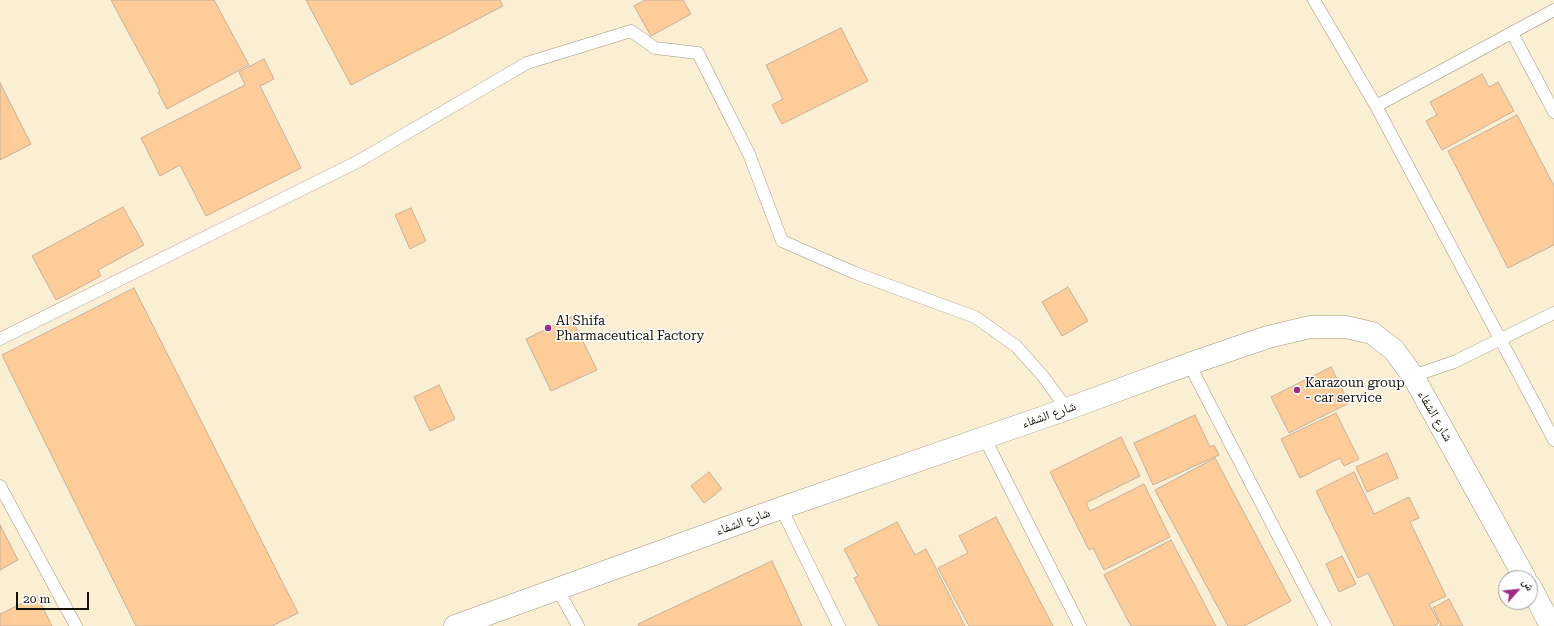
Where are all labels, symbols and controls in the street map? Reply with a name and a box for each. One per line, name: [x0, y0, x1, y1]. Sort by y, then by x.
place label: Al Shifa Pharmaceutical Factory: [556, 313, 704, 344]
marker: Al Shifa Pharmaceutical Factory: [543, 323, 553, 333]
place label: Karazoun group - car service: [1305, 375, 1405, 406]
marker: Karazoun group - car service: [1292, 385, 1302, 395]
street label: شارع الشفاء: [1414, 388, 1456, 444]
street label: شارع الشفاء: [1020, 398, 1078, 432]
street label: شارع الشفاء: [714, 505, 772, 539]
north arrow: [1498, 570, 1538, 610]
text: ش: [1520, 577, 1537, 593]
scale bar: [18, 584, 91, 610]
text: 20 m: [23, 592, 50, 606]

